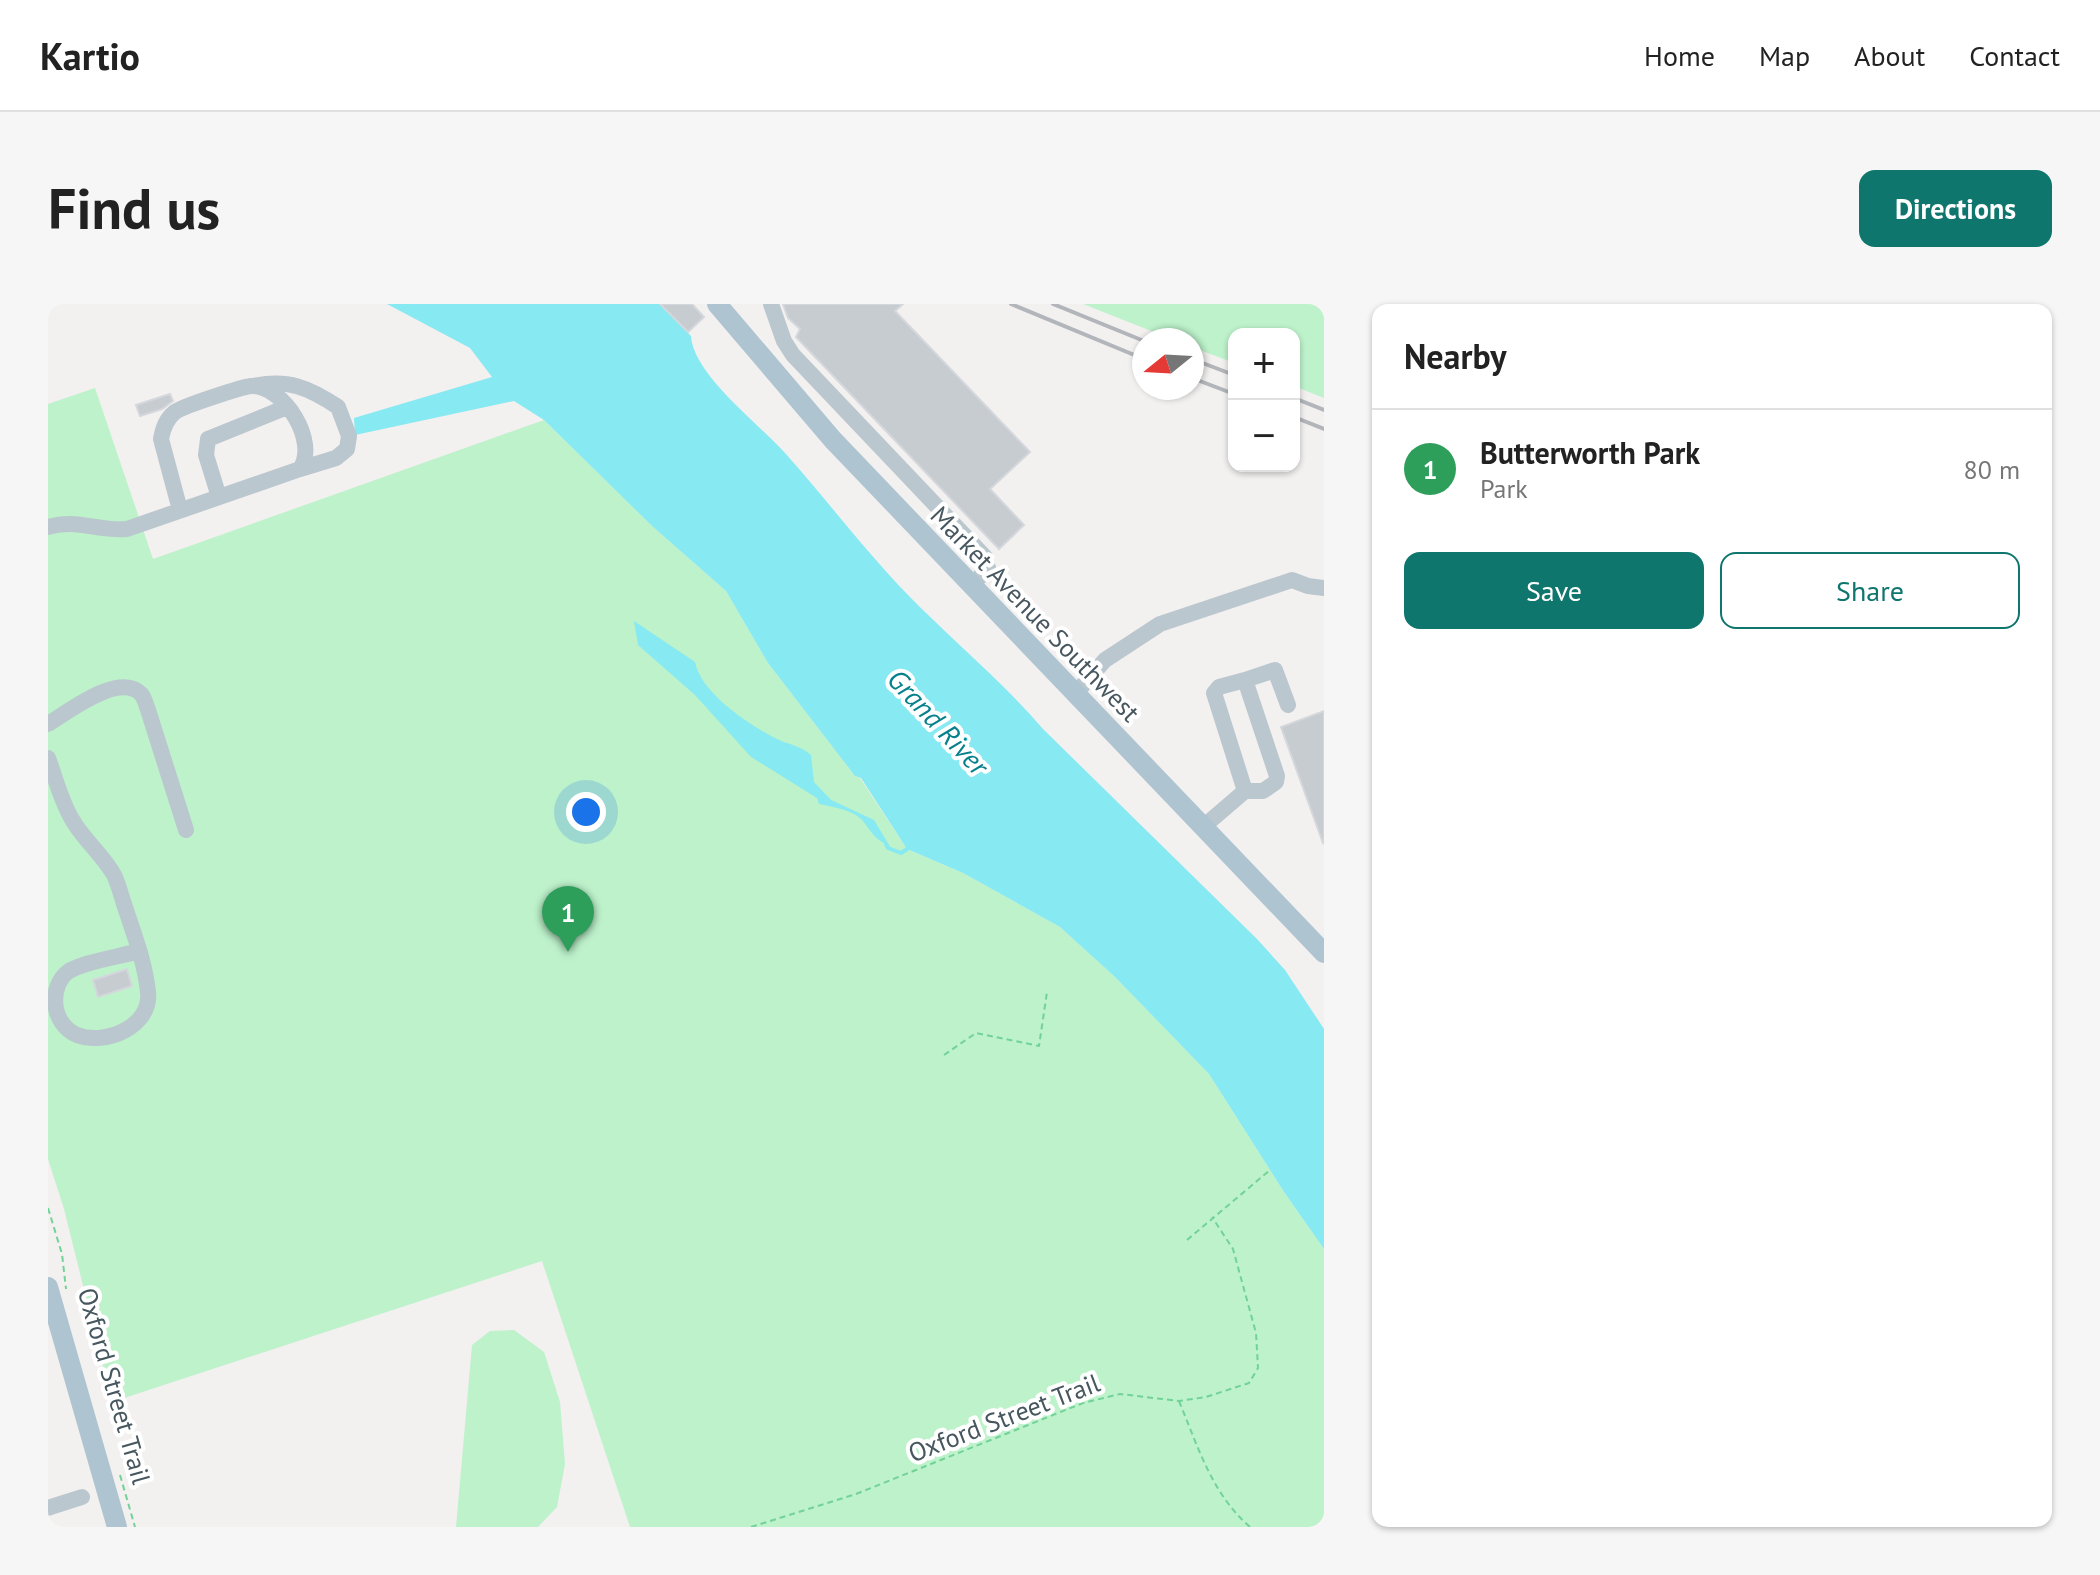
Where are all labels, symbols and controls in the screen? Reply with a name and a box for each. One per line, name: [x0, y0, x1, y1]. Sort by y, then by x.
text: Kartio: [40, 31, 140, 80]
text: Home: [1644, 37, 1715, 74]
text: Map: [1759, 37, 1810, 74]
text: About: [1854, 37, 1925, 74]
text: Contact: [1969, 37, 2060, 74]
button: Directions: [1859, 170, 2052, 247]
text: Find us: [48, 172, 220, 244]
north arrow: [1132, 328, 1204, 400]
map controls: [1228, 328, 1300, 472]
button: +: [1228, 328, 1300, 400]
text: Nearby: [1404, 334, 1506, 378]
button: −: [1228, 400, 1300, 472]
text: Butterworth Park: [1480, 433, 1700, 472]
text: 1: [1423, 453, 1437, 486]
text: 80 m: [1964, 453, 2020, 486]
text: Park: [1480, 472, 1528, 505]
street label: Market Avenue Southwest: [924, 499, 1147, 729]
button: Save: [1404, 552, 1704, 629]
button: Share: [1720, 552, 2020, 629]
water label: Grand River: [880, 661, 998, 784]
your location: [566, 792, 606, 832]
pin: 1: [542, 886, 594, 952]
street label: Oxford Street Trail: [71, 1284, 158, 1488]
street label: Oxford Street Trail: [903, 1366, 1105, 1469]

